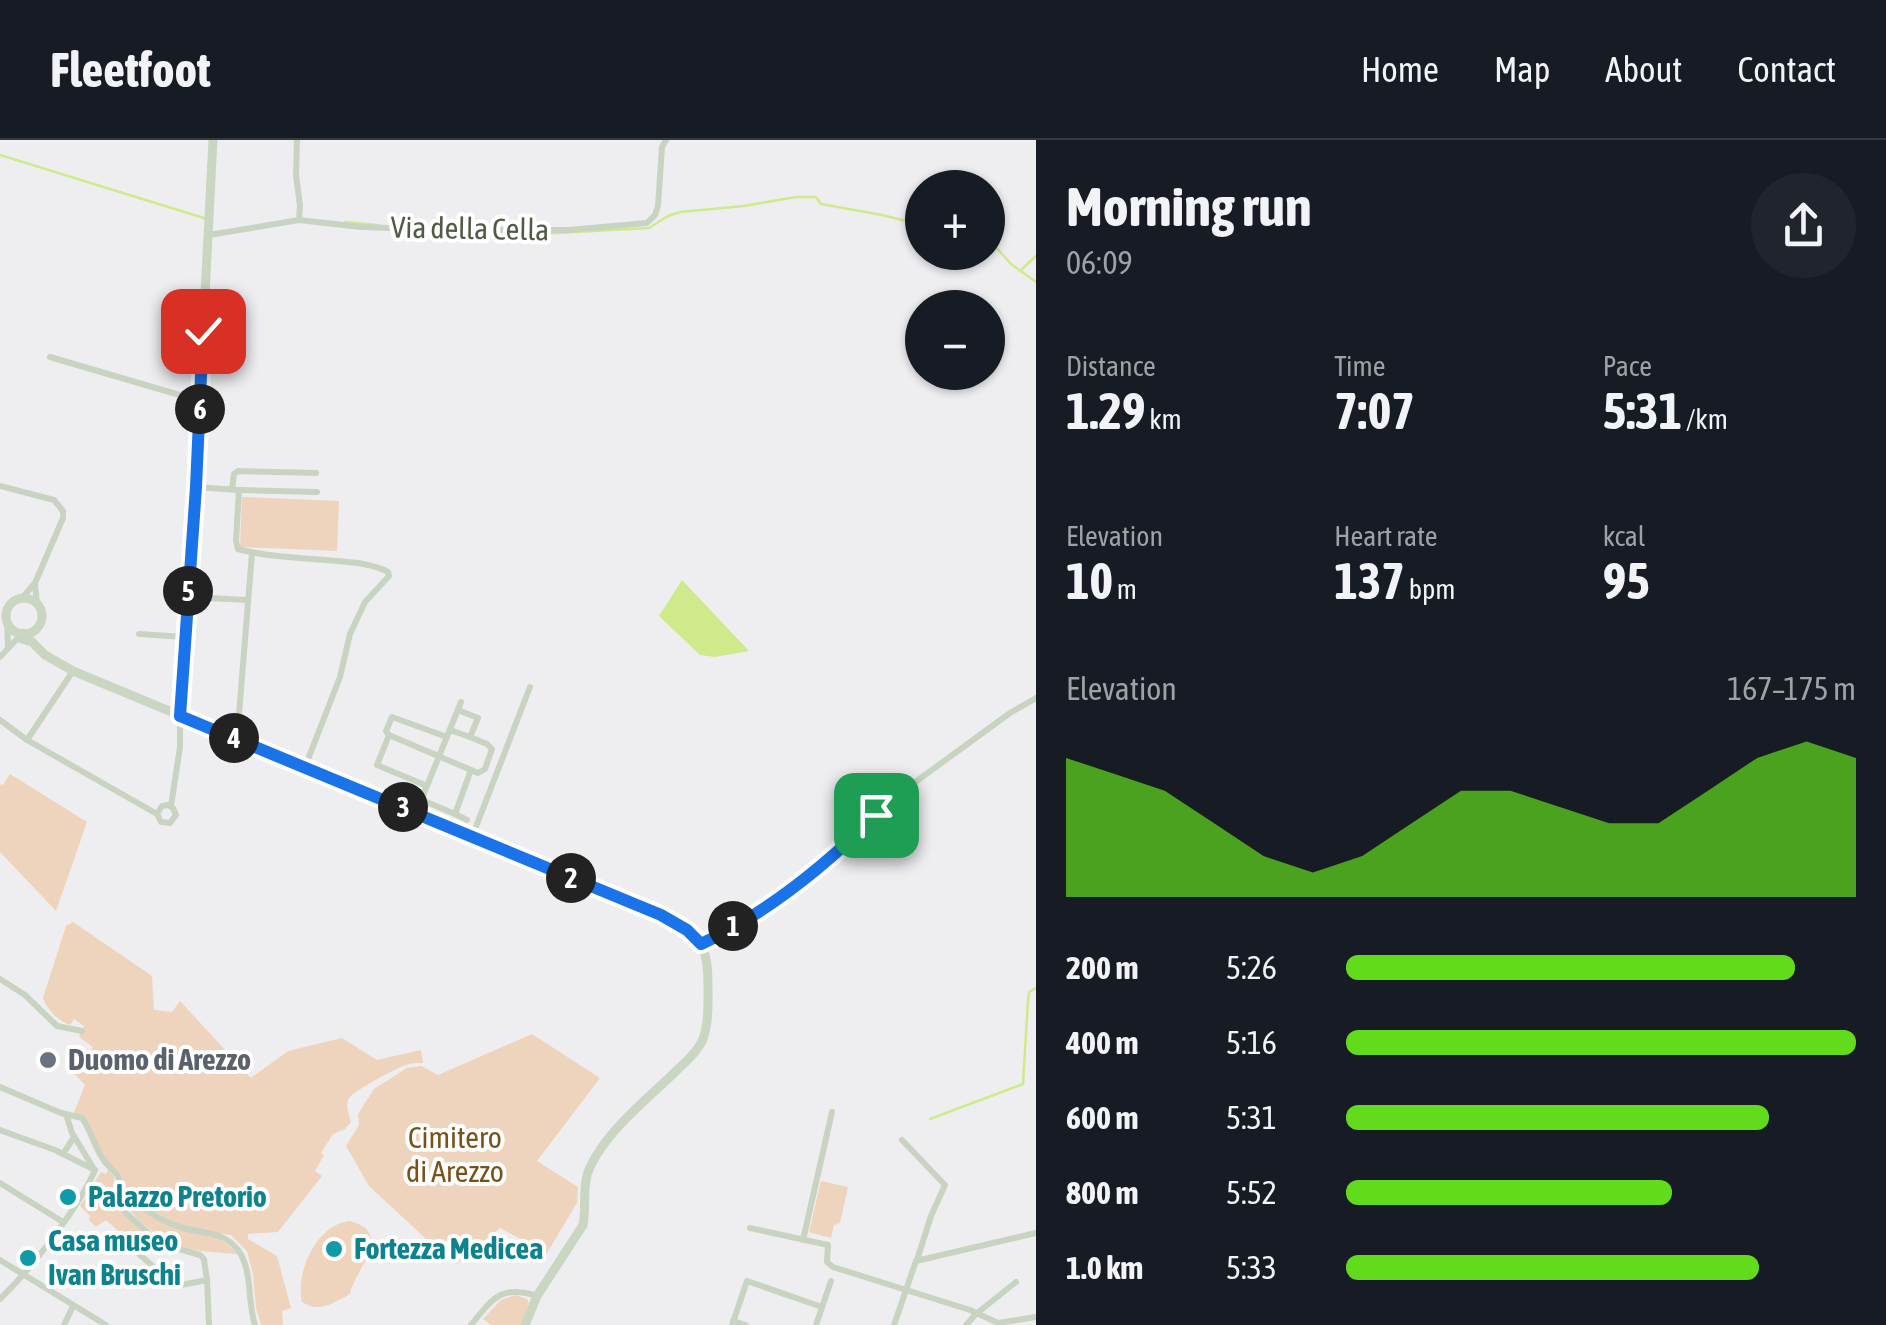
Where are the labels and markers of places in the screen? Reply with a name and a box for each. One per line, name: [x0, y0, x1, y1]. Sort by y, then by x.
pin: [161, 289, 246, 374]
pin: 6: [175, 384, 225, 434]
pin: 5: [163, 566, 213, 616]
pin: 4: [209, 713, 259, 763]
pin: [834, 773, 919, 858]
pin: 3: [378, 782, 428, 832]
pin: 2: [546, 853, 596, 903]
pin: 1: [708, 901, 758, 951]
place label: Duomo di Arezzo: [68, 1042, 251, 1076]
marker: Duomo di Arezzo: [37, 1049, 59, 1071]
place label: Palazzo Pretorio: [88, 1179, 267, 1213]
marker: Palazzo Pretorio: [57, 1186, 79, 1208]
place label: Casa museo Ivan Bruschi: [48, 1223, 181, 1291]
place label: Fortezza Medicea: [354, 1231, 543, 1265]
marker: Fortezza Medicea: [323, 1238, 345, 1260]
marker: Casa museo Ivan Bruschi: [17, 1247, 39, 1269]

